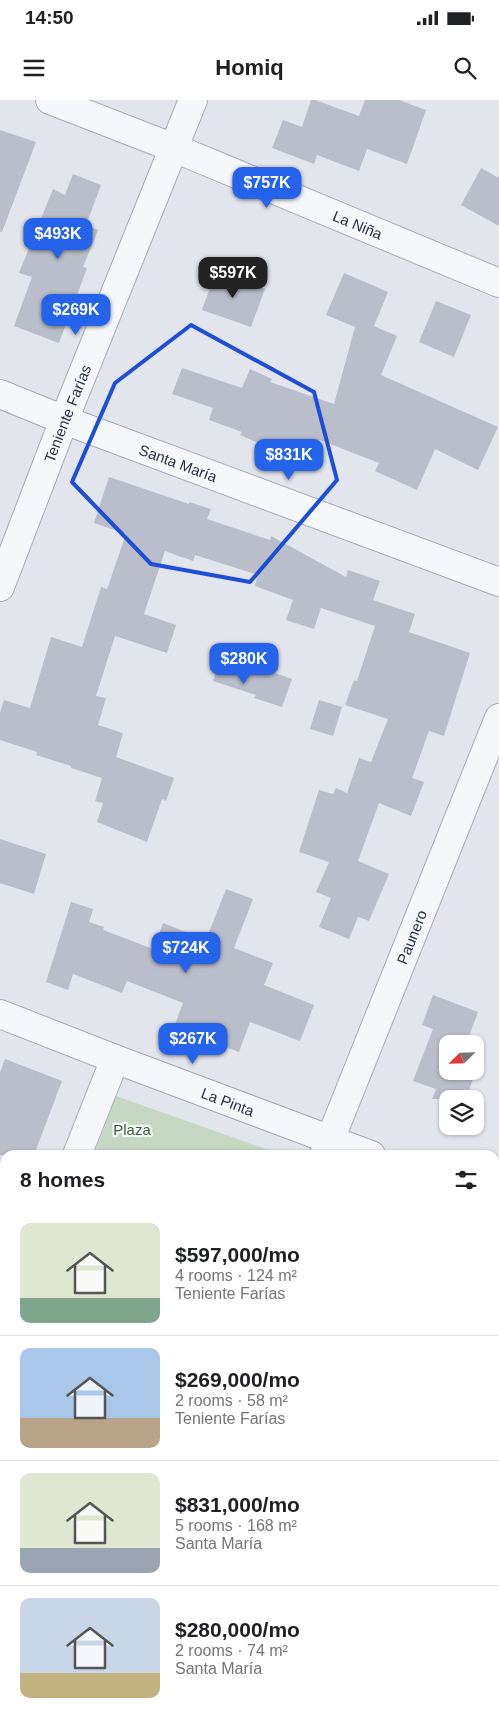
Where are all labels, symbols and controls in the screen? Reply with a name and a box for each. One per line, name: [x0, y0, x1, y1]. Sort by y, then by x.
text: 14:50: [25, 7, 74, 28]
icon: menu: [20, 54, 48, 82]
icon: search: [451, 54, 479, 82]
text: Homiq: [215, 55, 284, 80]
pin: $757K: [232, 166, 302, 209]
text: $757K: [243, 174, 291, 191]
street label: La Niña: [331, 207, 386, 242]
pin: $493K: [23, 218, 93, 260]
text: $493K: [34, 225, 82, 242]
pin: $597K: [198, 256, 268, 299]
text: $597K: [209, 264, 257, 281]
pin: $269K: [41, 294, 111, 336]
text: $269K: [52, 301, 100, 318]
street label: Teniente Farías: [40, 362, 94, 465]
pin: $831K: [254, 438, 324, 481]
street label: Santa María: [137, 440, 220, 485]
text: $831K: [265, 446, 313, 463]
pin: $280K: [209, 642, 279, 685]
text: $280K: [220, 650, 268, 667]
street label: Paunero: [393, 907, 430, 966]
pin: $724K: [151, 932, 221, 974]
text: $724K: [162, 939, 210, 956]
pin: $267K: [158, 1022, 228, 1065]
text: $267K: [169, 1030, 217, 1047]
north arrow: [439, 1035, 484, 1080]
map controls: [439, 1035, 484, 1135]
street label: La Pinta: [199, 1084, 257, 1119]
button: layers: [439, 1090, 484, 1135]
park label: Plaza: [113, 1121, 151, 1138]
icon: filters: [452, 1166, 480, 1194]
text: 8 homes: [20, 1168, 105, 1191]
icon: home: [60, 1243, 120, 1303]
text: $597,000/mo: [175, 1243, 300, 1266]
text: 4 rooms · 124 m²: [175, 1267, 297, 1284]
text: Teniente Farías: [175, 1285, 285, 1302]
icon: home: [60, 1368, 120, 1428]
text: $269,000/mo: [175, 1368, 300, 1391]
text: 2 rooms · 58 m²: [175, 1392, 288, 1409]
text: Teniente Farías: [175, 1410, 285, 1427]
icon: home: [60, 1493, 120, 1553]
text: $831,000/mo: [175, 1493, 300, 1516]
text: 5 rooms · 168 m²: [175, 1517, 297, 1534]
text: Santa María: [175, 1535, 262, 1552]
icon: home: [60, 1618, 120, 1678]
text: $280,000/mo: [175, 1618, 300, 1641]
text: 2 rooms · 74 m²: [175, 1642, 288, 1659]
text: Santa María: [175, 1660, 262, 1677]

